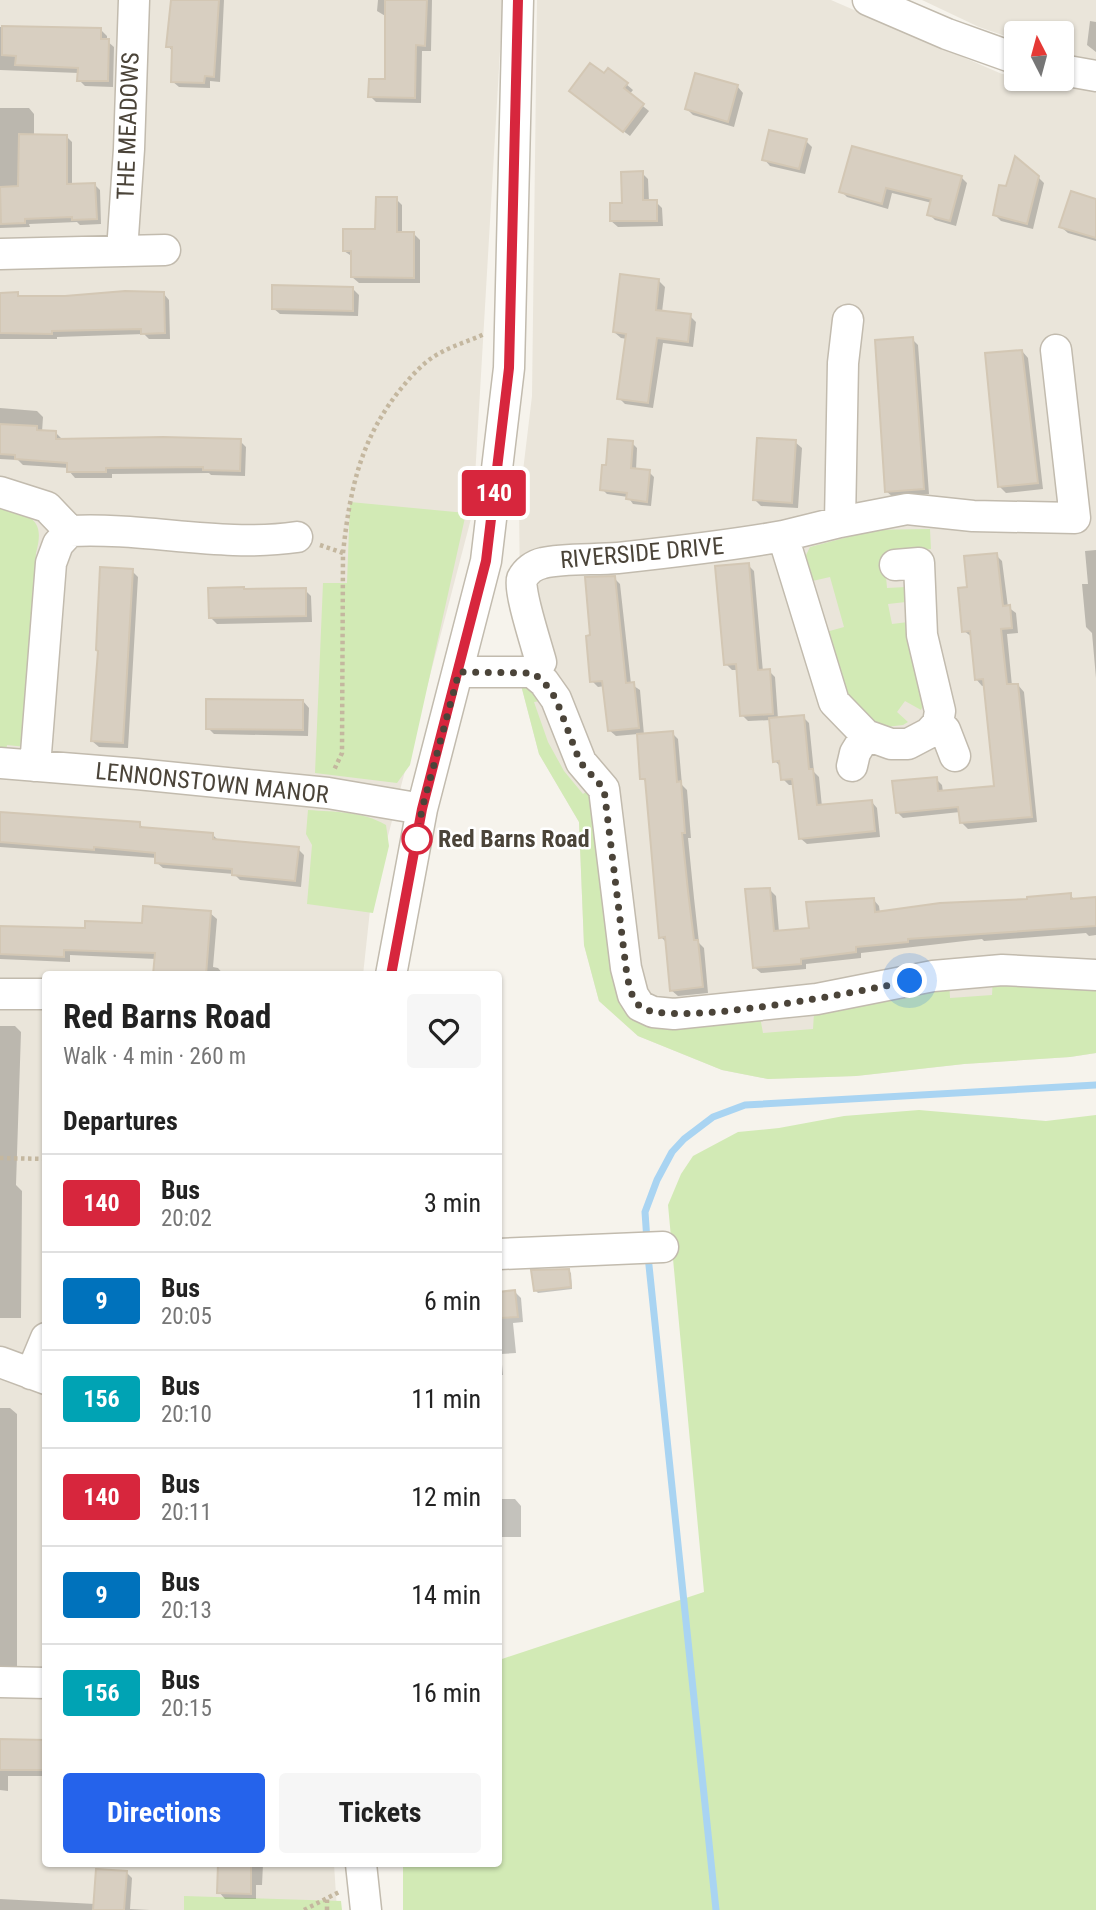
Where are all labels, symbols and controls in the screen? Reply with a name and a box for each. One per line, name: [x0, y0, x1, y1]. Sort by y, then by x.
north arrow: [1004, 21, 1074, 91]
map controls: [1004, 21, 1074, 91]
street label: THE MEADOWS: [111, 52, 145, 200]
line badge: 140: [454, 470, 534, 516]
text: 140: [476, 479, 512, 507]
street label: RIVERSIDE DRIVE: [559, 532, 725, 574]
street label: LENNONSTOWN MANOR: [94, 757, 330, 809]
marker: Red Barns Road: [402, 824, 432, 854]
place label: Red Barns Road: [438, 825, 590, 853]
your location: [892, 963, 927, 998]
button: heart: [407, 994, 481, 1068]
text: Red Barns Road: [63, 997, 271, 1036]
text: Walk · 4 min · 260 m: [63, 1043, 246, 1070]
text: Departures: [63, 1106, 178, 1136]
text: Bus: [161, 1175, 200, 1205]
text: 3 min: [424, 1188, 481, 1218]
text: 140: [83, 1189, 120, 1217]
text: 20:02: [161, 1205, 212, 1232]
text: Bus: [161, 1273, 200, 1303]
text: 6 min: [424, 1286, 481, 1316]
text: 9: [95, 1287, 108, 1315]
text: 20:05: [161, 1303, 212, 1330]
text: Bus: [161, 1371, 200, 1401]
text: 11 min: [411, 1384, 481, 1414]
text: 156: [83, 1385, 120, 1413]
text: 20:10: [161, 1401, 212, 1428]
text: Bus: [161, 1469, 200, 1499]
text: 12 min: [411, 1482, 481, 1512]
text: 140: [83, 1483, 120, 1511]
text: 20:11: [161, 1499, 212, 1526]
text: Bus: [161, 1567, 200, 1597]
text: 14 min: [411, 1580, 481, 1610]
text: 9: [95, 1581, 108, 1609]
text: 20:13: [161, 1597, 212, 1624]
text: Bus: [161, 1665, 200, 1695]
text: 16 min: [411, 1678, 481, 1708]
text: 156: [83, 1679, 120, 1707]
text: 20:15: [161, 1695, 212, 1722]
button: Directions: [63, 1773, 265, 1853]
button: Tickets: [279, 1773, 481, 1853]

